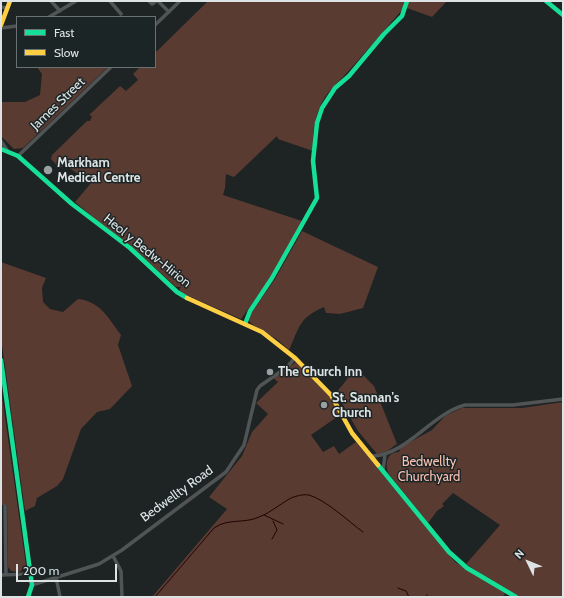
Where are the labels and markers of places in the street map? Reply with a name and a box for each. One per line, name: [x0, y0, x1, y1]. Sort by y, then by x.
place label: Markham Medical Centre: [57, 155, 141, 186]
marker: Markham Medical Centre: [42, 164, 54, 176]
place label: The Church Inn: [278, 364, 362, 380]
marker: The Church Inn: [265, 367, 275, 377]
place label: St. Sannan's Church: [332, 390, 399, 421]
marker: St. Sannan's Church: [319, 400, 329, 410]

